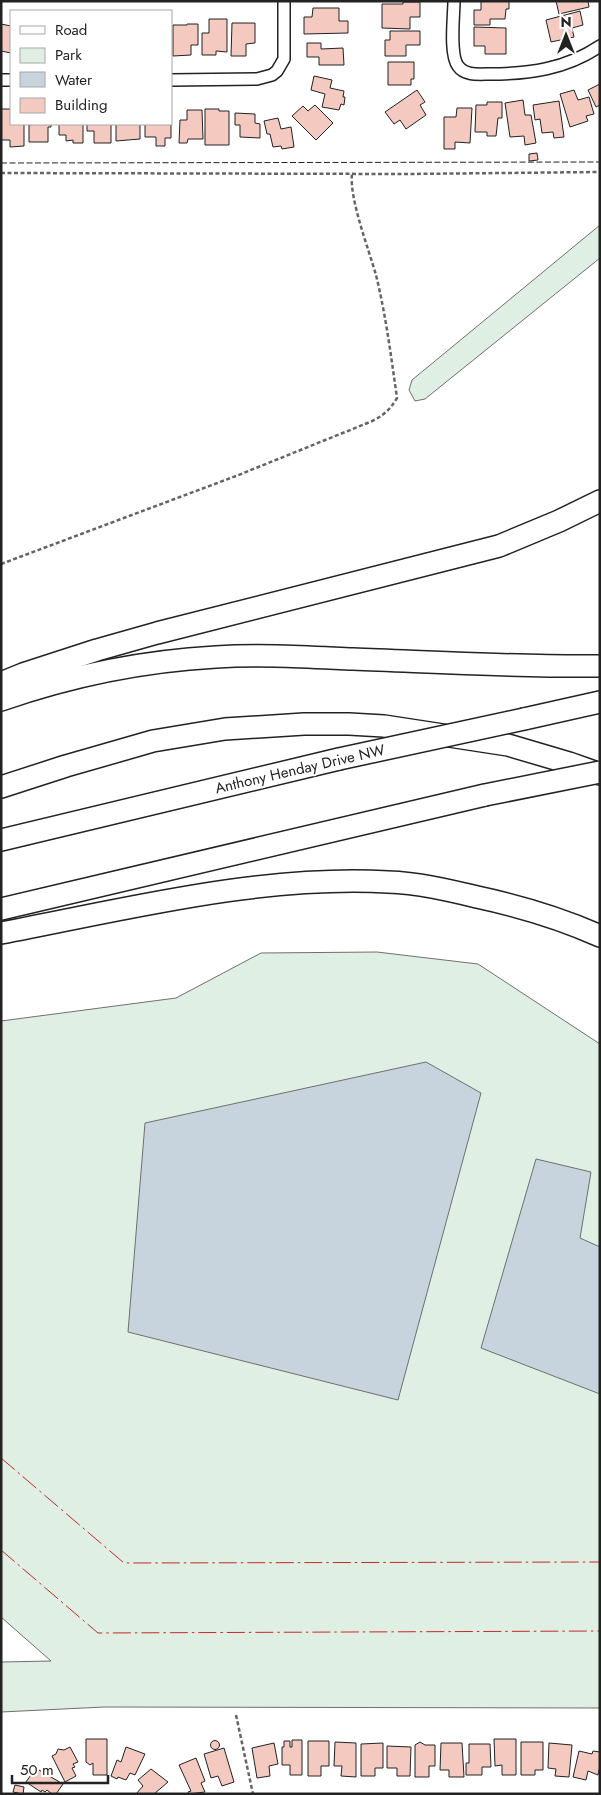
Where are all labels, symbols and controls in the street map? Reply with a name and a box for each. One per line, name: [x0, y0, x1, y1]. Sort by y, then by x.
legend: [10, 10, 172, 125]
north arrow: [541, 10, 591, 60]
text: N: [560, 12, 572, 32]
text: Road: [55, 19, 87, 41]
text: Park: [55, 44, 82, 66]
text: Water: [55, 69, 93, 91]
text: Building: [55, 94, 107, 116]
street label: Anthony Henday Drive NW: [213, 739, 387, 799]
scale bar: [12, 1752, 109, 1784]
text: 50 m: [20, 1759, 54, 1781]

